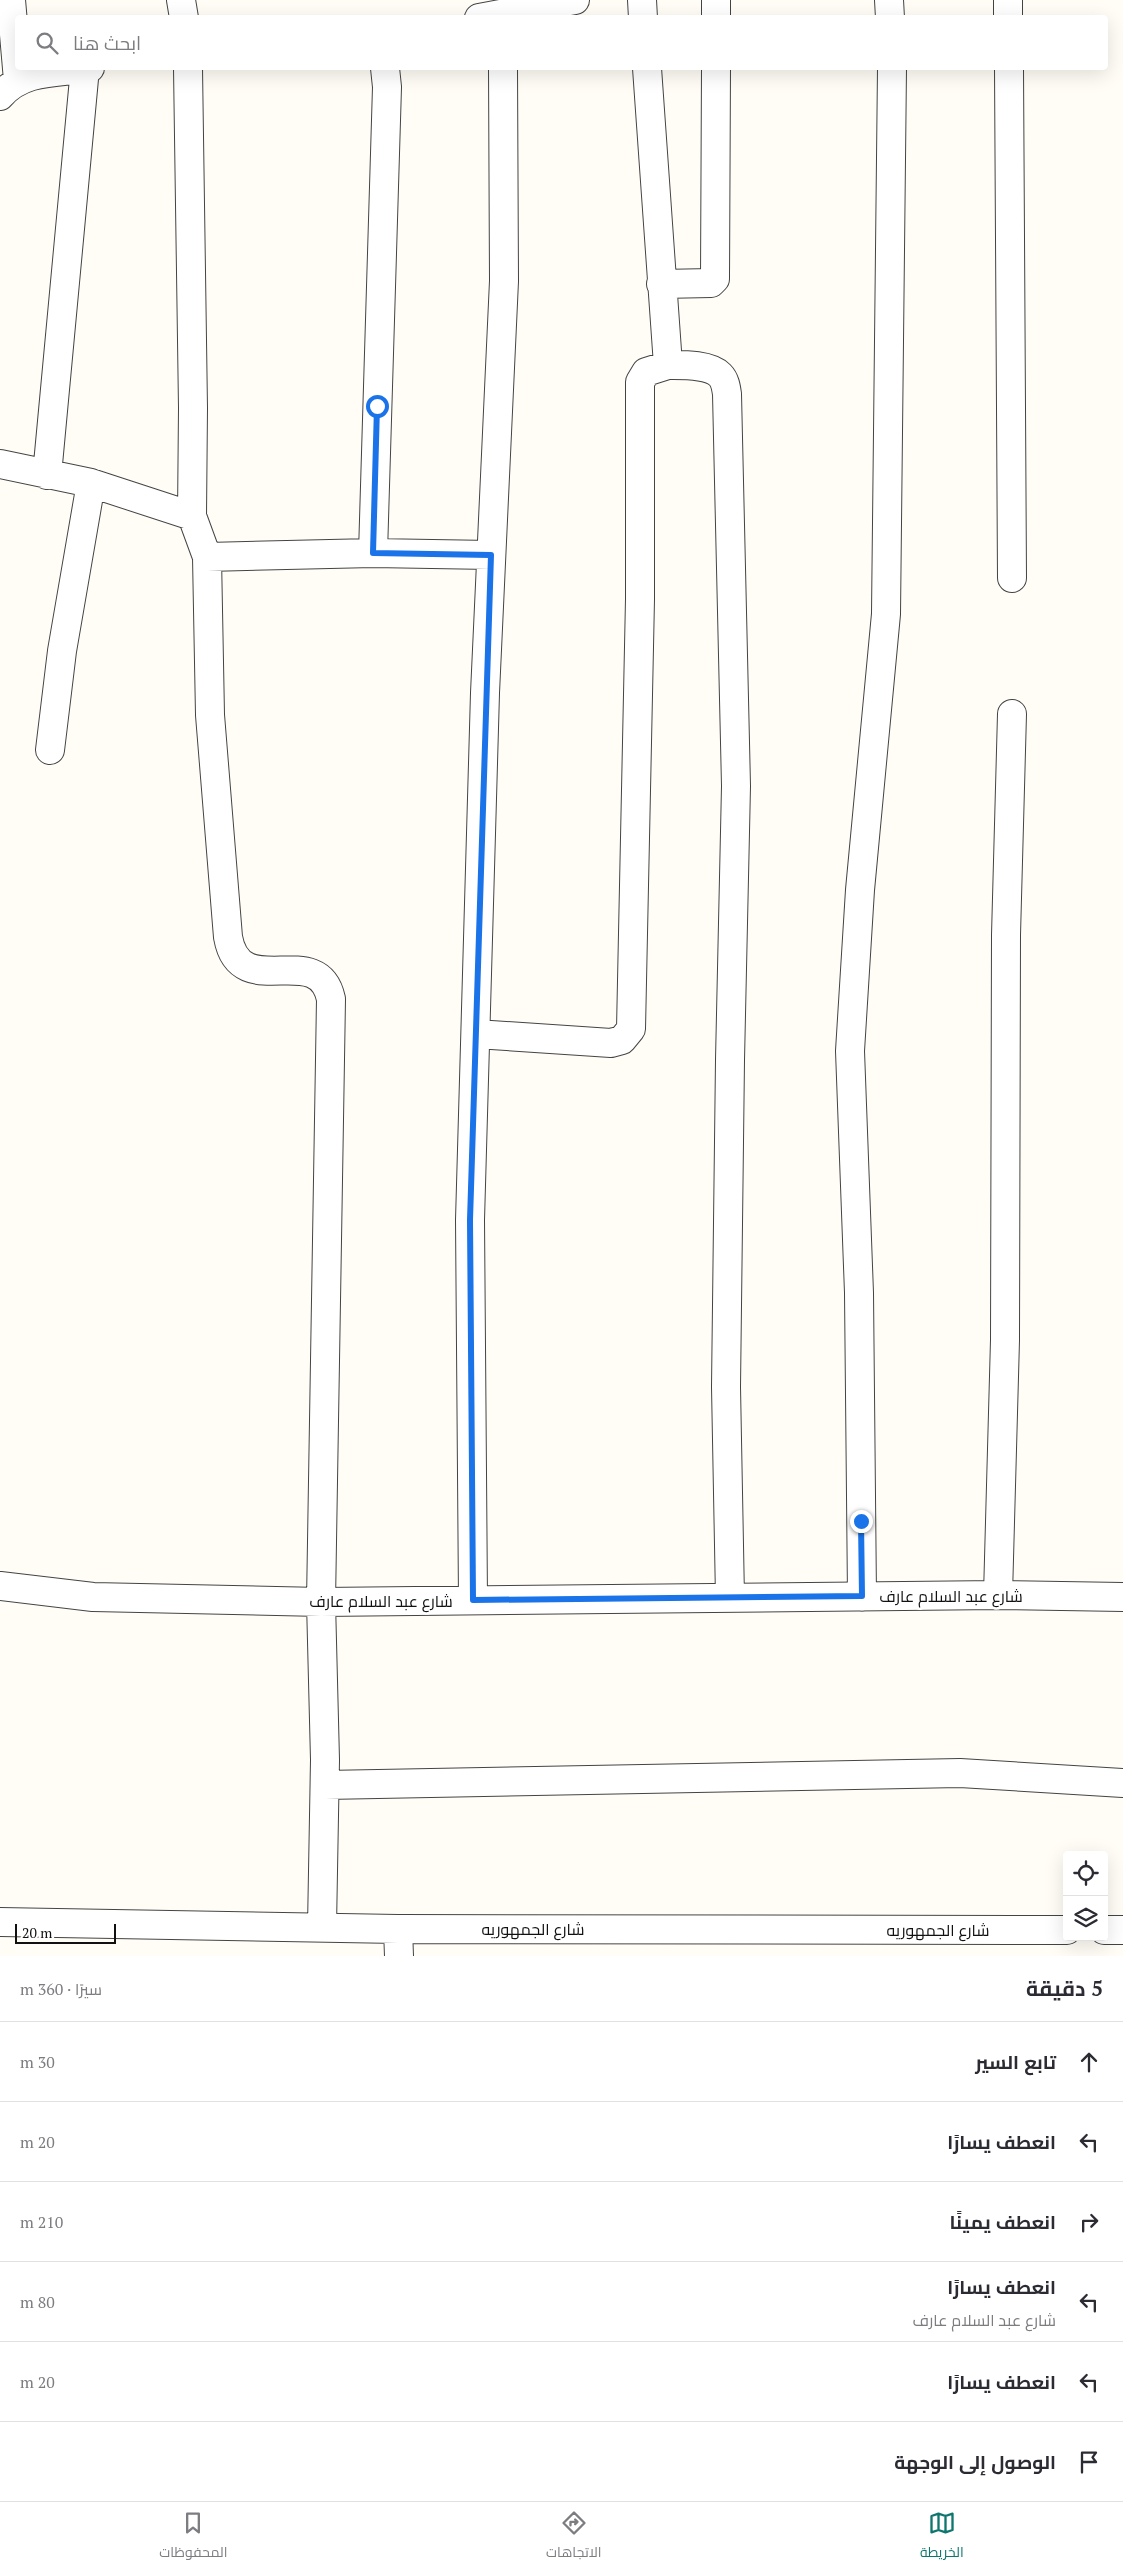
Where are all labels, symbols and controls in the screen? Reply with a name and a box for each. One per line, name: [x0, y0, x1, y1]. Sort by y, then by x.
search box: [15, 15, 1108, 70]
icon: search: [33, 29, 61, 57]
text: ابحث هنا: [73, 30, 141, 55]
route start: [366, 395, 389, 418]
route end: [850, 1510, 873, 1533]
street label: شارع عبد السلام عارف: [879, 1585, 1023, 1608]
street label: شارع عبد السلام عارف: [309, 1590, 453, 1613]
map controls: [1063, 1851, 1108, 1941]
button: locate: [1063, 1851, 1108, 1896]
button: layers: [1063, 1896, 1108, 1941]
street label: شارع الجمهوريه: [482, 1918, 584, 1941]
street label: شارع الجمهوريه: [887, 1919, 989, 1942]
scale bar: [15, 1921, 116, 1944]
text: 20 m: [22, 1923, 52, 1942]
text: 5 دقيقة: [1026, 1974, 1103, 2002]
text: سيرًا · 360 m: [20, 1978, 102, 2000]
icon: ahead: [1075, 2048, 1103, 2076]
text: تابع السير: [975, 2049, 1056, 2074]
text: 30 m: [20, 2051, 55, 2073]
icon: left: [1075, 2128, 1103, 2156]
text: انعطف يسارًا: [947, 2129, 1056, 2154]
text: 20 m: [20, 2131, 55, 2153]
icon: right: [1075, 2208, 1103, 2236]
text: انعطف يمينًا: [950, 2209, 1056, 2234]
text: 210 m: [20, 2211, 63, 2233]
text: انعطف يسارًا: [947, 2274, 1056, 2299]
icon: left: [1075, 2288, 1103, 2316]
text: 80 m: [20, 2291, 55, 2313]
text: شارع عبد السلام عارف: [912, 2309, 1056, 2331]
icon: left: [1075, 2368, 1103, 2396]
text: انعطف يسارًا: [947, 2369, 1056, 2394]
text: 20 m: [20, 2371, 55, 2393]
icon: arrive: [1075, 2448, 1103, 2476]
text: الوصول إلى الوجهة: [894, 2449, 1056, 2474]
tab: المحفوظات: [159, 2509, 227, 2565]
tab: الاتجاهات: [546, 2509, 601, 2565]
tab: الخريطة: [920, 2509, 964, 2565]

